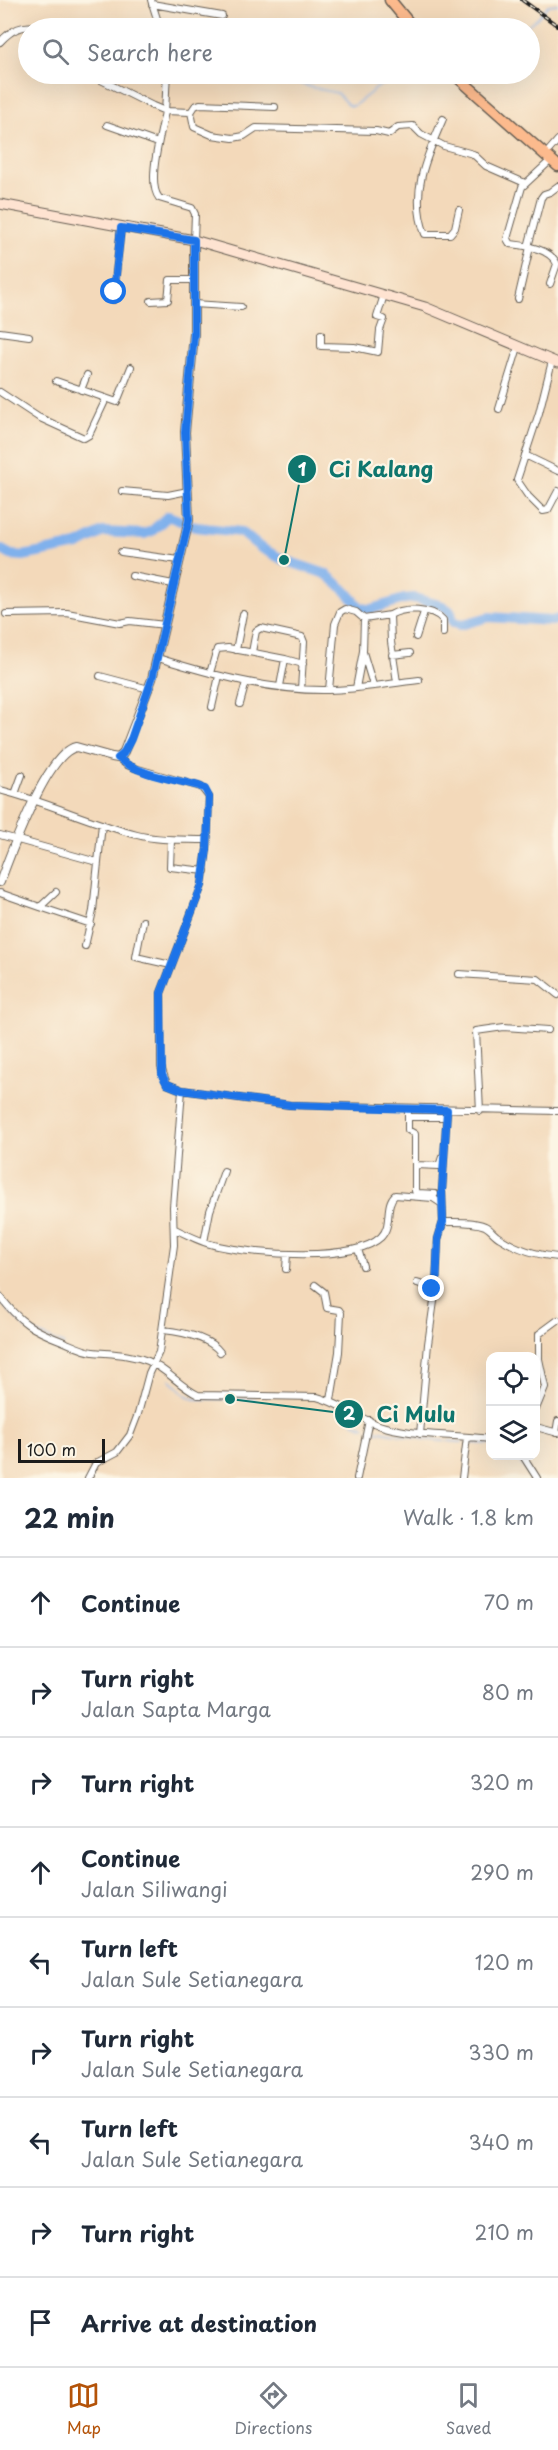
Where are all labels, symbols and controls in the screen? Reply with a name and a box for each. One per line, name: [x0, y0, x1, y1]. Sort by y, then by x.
search box: [18, 18, 540, 84]
icon: search: [39, 35, 72, 68]
text: Search here: [87, 35, 213, 68]
route start: [100, 278, 126, 304]
callout: Ci Kalang: [287, 450, 446, 489]
text: Ci Kalang: [329, 452, 433, 484]
text: 1: [298, 455, 307, 482]
route end: [418, 1275, 444, 1301]
map controls: [486, 1352, 540, 1460]
button: locate: [486, 1352, 540, 1406]
callout: Ci Mulu: [334, 1395, 468, 1434]
text: Ci Mulu: [377, 1397, 455, 1429]
text: 2: [343, 1399, 356, 1426]
button: layers: [486, 1406, 540, 1460]
scale bar: [18, 1436, 105, 1464]
text: 100 m: [27, 1437, 76, 1461]
text: 22 min: [24, 1498, 115, 1537]
text: Walk · 1.8 km: [403, 1502, 534, 1532]
icon: ahead: [24, 1586, 57, 1619]
text: Continue: [81, 1586, 180, 1619]
text: 70 m: [484, 1587, 534, 1617]
text: Turn right: [81, 1661, 194, 1694]
icon: right: [24, 1676, 57, 1709]
text: 80 m: [482, 1677, 534, 1707]
text: Jalan Sapta Marga: [81, 1694, 271, 1724]
icon: right: [24, 1766, 57, 1799]
text: Turn right: [81, 1766, 194, 1799]
text: 320 m: [470, 1767, 534, 1797]
text: Continue: [81, 1841, 180, 1874]
icon: ahead: [24, 1856, 57, 1889]
text: 290 m: [470, 1857, 534, 1887]
text: Jalan Siliwangi: [81, 1874, 228, 1904]
text: Turn left: [81, 1931, 178, 1964]
icon: left: [24, 1946, 57, 1979]
text: 120 m: [475, 1947, 534, 1977]
text: Jalan Sule Setianegara: [81, 1964, 303, 1994]
text: Turn right: [81, 2021, 194, 2054]
icon: right: [24, 2036, 57, 2069]
text: 330 m: [468, 2037, 534, 2067]
text: Jalan Sule Setianegara: [81, 2054, 303, 2084]
text: Turn left: [81, 2111, 178, 2144]
icon: left: [24, 2126, 57, 2159]
text: 340 m: [469, 2127, 534, 2157]
text: Jalan Sule Setianegara: [81, 2144, 303, 2174]
icon: right: [24, 2216, 57, 2249]
text: Turn right: [81, 2216, 194, 2249]
text: 210 m: [475, 2217, 534, 2247]
icon: arrive: [24, 2306, 57, 2339]
text: Arrive at destination: [81, 2306, 317, 2339]
tab: Map: [67, 2379, 101, 2439]
tab: Directions: [234, 2379, 312, 2439]
tab: Saved: [446, 2379, 491, 2439]

